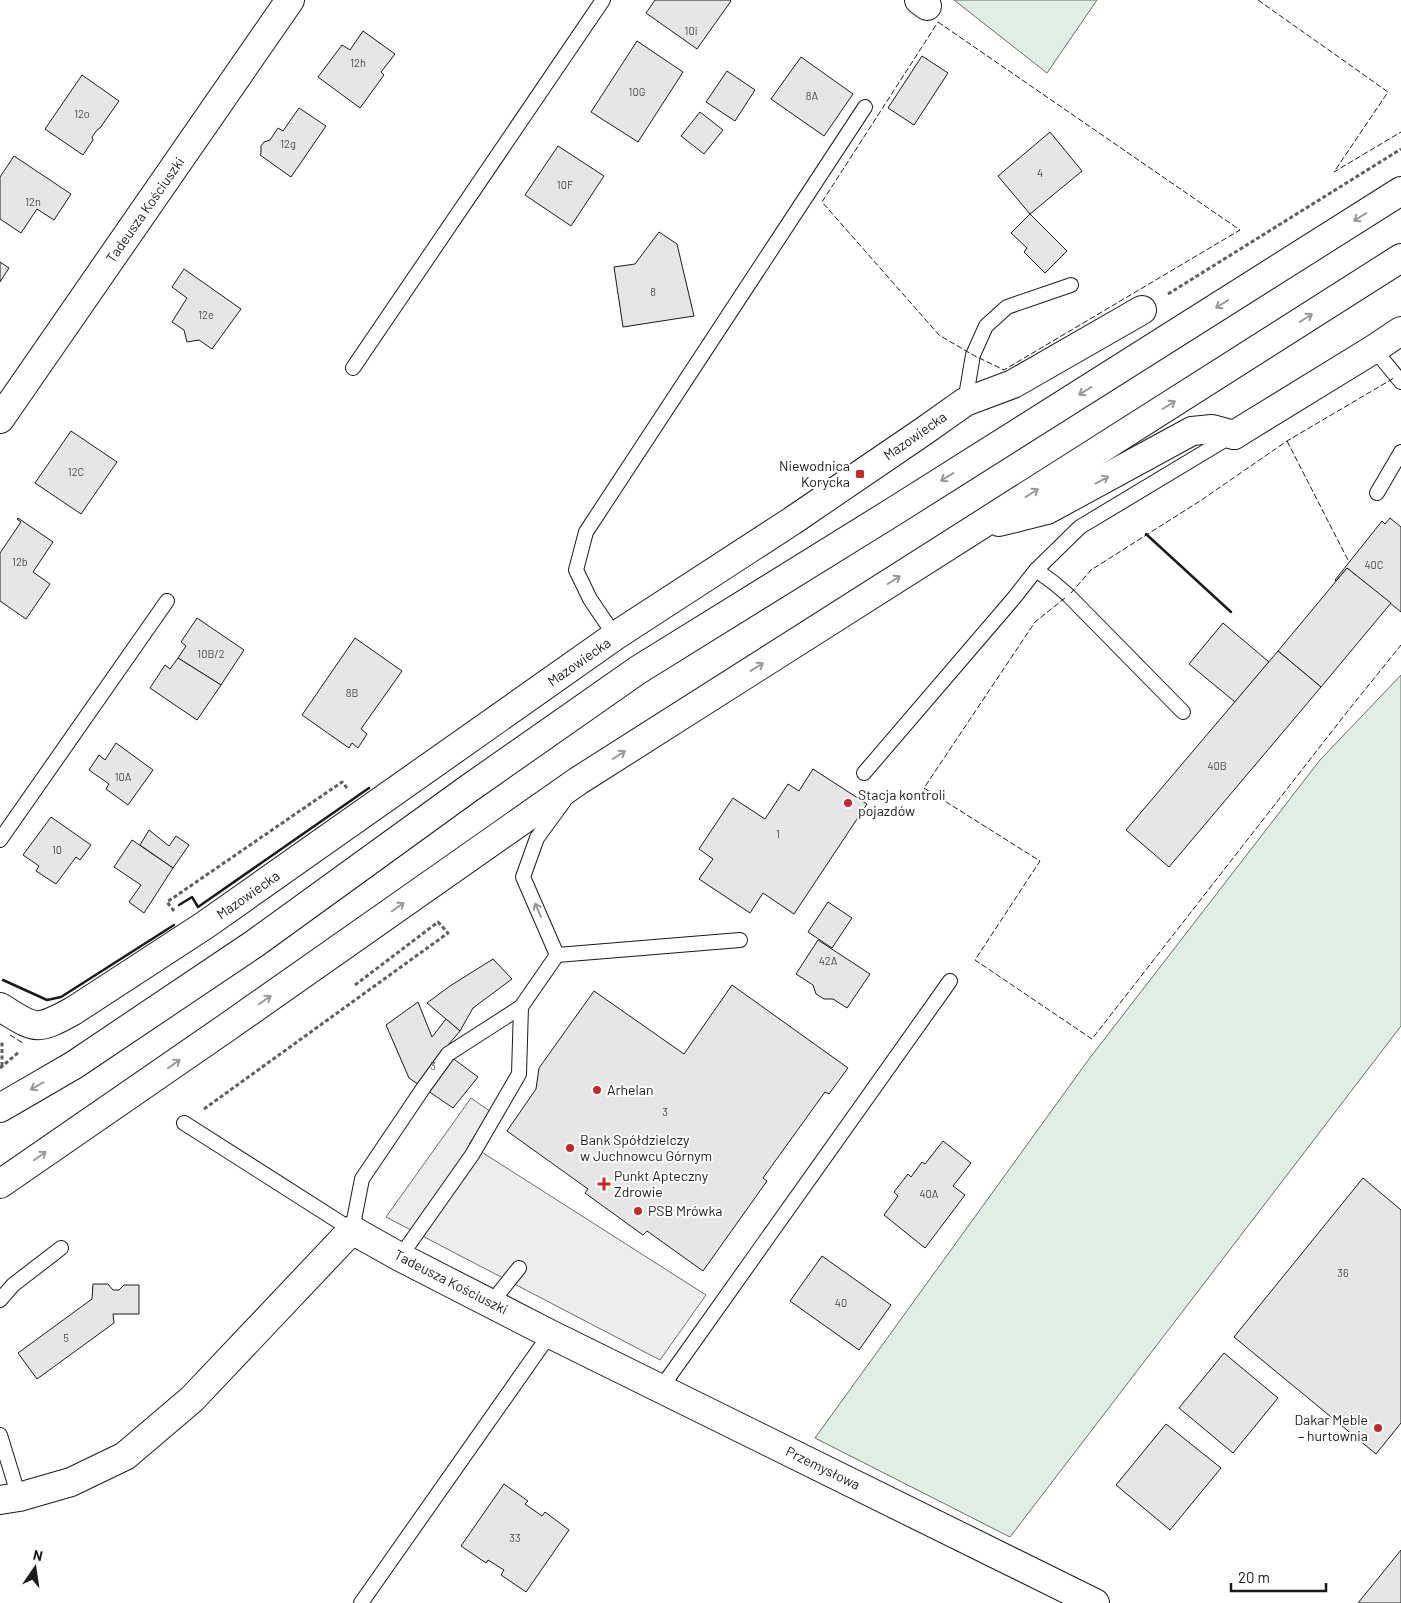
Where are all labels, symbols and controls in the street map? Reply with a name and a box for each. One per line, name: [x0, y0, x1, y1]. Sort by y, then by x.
house number: 10i: [685, 24, 698, 37]
house number: 12h: [350, 56, 366, 69]
house number: 10G: [629, 85, 645, 98]
house number: 8A: [806, 89, 819, 102]
house number: 12o: [74, 107, 90, 120]
house number: 12g: [280, 137, 296, 150]
street label: Tadeusza Kościuszki: [102, 154, 187, 266]
house number: 4: [1037, 166, 1043, 179]
house number: 10F: [557, 178, 573, 191]
house number: 12n: [25, 195, 41, 208]
one-way arrow: [1353, 213, 1367, 223]
house number: 8: [650, 285, 656, 298]
one-way arrow: [1216, 299, 1230, 309]
house number: 12e: [198, 308, 214, 321]
one-way arrow: [1299, 313, 1313, 324]
one-way arrow: [1078, 385, 1092, 396]
one-way arrow: [1161, 400, 1175, 410]
street label: Mazowiecka: [880, 408, 950, 464]
place label: Niewodnica Korycka: [779, 457, 850, 490]
house number: 12C: [68, 465, 84, 478]
marker: Niewodnica Korycka: [854, 468, 866, 480]
one-way arrow: [941, 473, 955, 483]
one-way arrow: [1094, 475, 1109, 484]
one-way arrow: [1024, 487, 1038, 497]
house number: 12b: [12, 555, 28, 568]
house number: 40C: [1365, 558, 1383, 571]
one-way arrow: [886, 575, 900, 585]
street label: Mazowiecka: [544, 634, 614, 690]
house number: 10B/2: [197, 647, 225, 660]
one-way arrow: [749, 662, 763, 672]
house number: 8B: [346, 686, 358, 699]
one-way arrow: [612, 749, 626, 759]
house number: 40B: [1207, 759, 1227, 772]
house number: 10A: [115, 770, 132, 783]
place label: Stacja kontroli pojazdów: [858, 786, 946, 819]
marker: Stacja kontroli pojazdów: [842, 797, 854, 809]
house number: 1: [776, 827, 780, 840]
house number: 10: [52, 843, 62, 856]
street label: Mazowiecka: [213, 867, 283, 923]
one-way arrow: [391, 902, 405, 912]
one-way arrow: [532, 903, 542, 918]
house number: 42A: [819, 954, 838, 967]
one-way arrow: [258, 995, 272, 1005]
one-way arrow: [167, 1059, 181, 1069]
house number: 3: [430, 1059, 436, 1072]
place label: Arhelan: [607, 1081, 653, 1098]
one-way arrow: [30, 1082, 44, 1092]
marker: Arhelan: [591, 1084, 603, 1096]
house number: 3: [662, 1105, 668, 1118]
place label: Bank Spółdzielczy w Juchnowcu Górnym: [580, 1131, 712, 1164]
marker: Bank Spółdzielczy w Juchnowcu Górnym: [564, 1142, 576, 1154]
one-way arrow: [33, 1151, 47, 1161]
place label: Punkt Apteczny Zdrowie: [614, 1167, 709, 1200]
marker: Punkt Apteczny Zdrowie: [598, 1178, 610, 1190]
house number: 40A: [920, 1187, 939, 1200]
place label: PSB Mrówka: [648, 1202, 722, 1219]
marker: PSB Mrówka: [632, 1205, 644, 1217]
street label: Tadeusza Kościuszki: [392, 1246, 511, 1318]
house number: 36: [1337, 1266, 1349, 1279]
house number: 40: [835, 1296, 847, 1309]
house number: 5: [63, 1331, 69, 1344]
place label: Dakar Meble – hurtownia: [1295, 1411, 1368, 1444]
marker: Dakar Meble – hurtownia: [1372, 1422, 1384, 1434]
street label: Przemysłowa: [783, 1442, 863, 1493]
house number: 33: [509, 1531, 521, 1544]
north arrow: [10, 1543, 60, 1593]
text: N: [32, 1546, 44, 1564]
scale bar: [1231, 1560, 1326, 1592]
text: 20 m: [1238, 1568, 1270, 1586]

